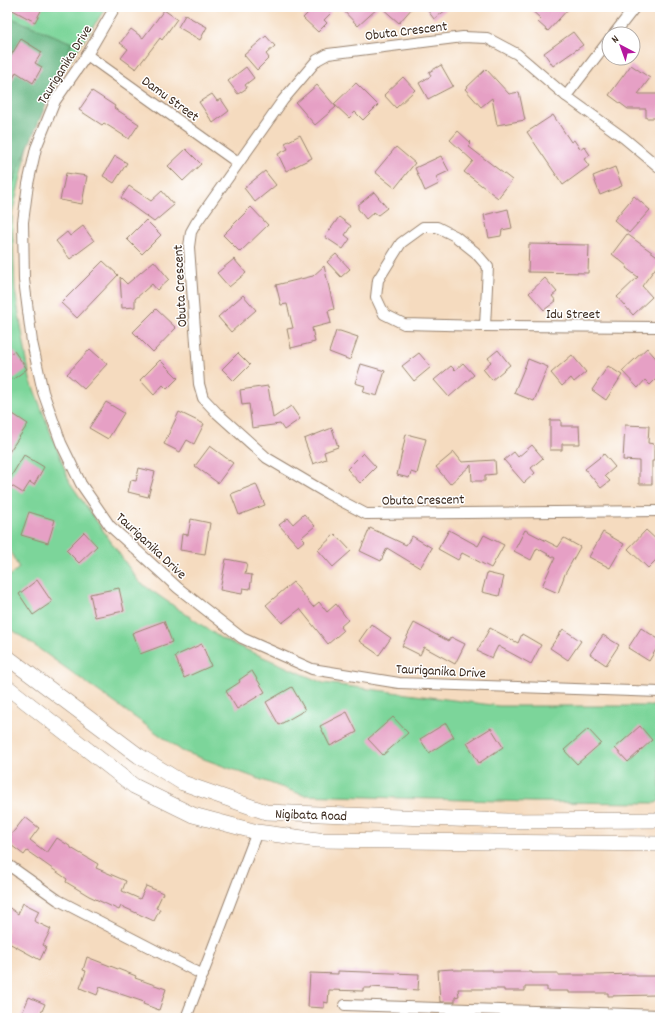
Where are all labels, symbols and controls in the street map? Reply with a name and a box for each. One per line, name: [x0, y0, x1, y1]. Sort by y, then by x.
street label: Obuta Crescent: [364, 17, 448, 47]
street label: Tauriganika Drive: [33, 22, 98, 109]
north arrow: [601, 26, 641, 66]
text: N: [608, 32, 623, 48]
street label: Damu Street: [137, 72, 203, 127]
street label: Obuta Crescent: [169, 244, 193, 328]
street label: Idu Street: [546, 305, 600, 325]
street label: Obuta Crescent: [382, 490, 465, 512]
street label: Tauriganika Drive: [111, 508, 190, 585]
street label: Tauriganika Drive: [395, 660, 486, 684]
street label: Nigibata Road: [275, 805, 347, 827]

